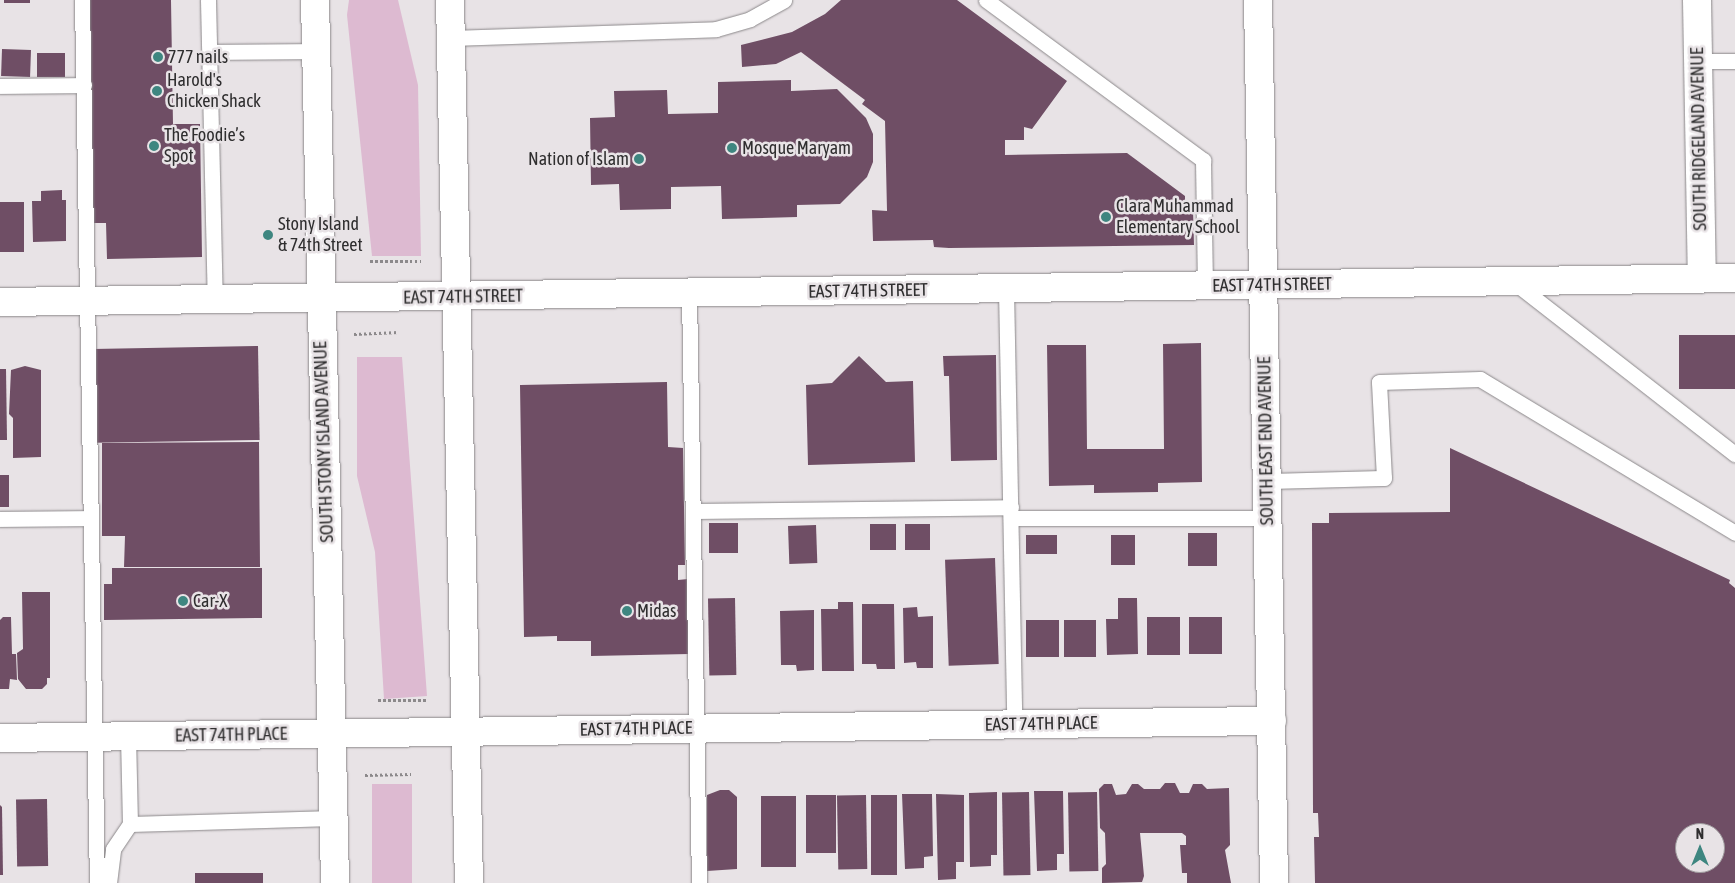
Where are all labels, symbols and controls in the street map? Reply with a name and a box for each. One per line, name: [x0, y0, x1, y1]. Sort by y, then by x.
place label: 777 nails: [168, 46, 228, 68]
street label: SOUTH RIDGELAND AVENUE: [1687, 47, 1711, 231]
marker: 777 nails: [152, 51, 164, 63]
place label: Harold's Chicken Shack: [167, 70, 261, 112]
marker: Harold's Chicken Shack: [151, 85, 163, 97]
place label: The Foodie’s Spot: [164, 125, 245, 168]
place label: Mosque Maryam: [742, 137, 851, 159]
marker: The Foodie’s Spot: [148, 140, 160, 152]
marker: Mosque Maryam: [726, 142, 738, 154]
place label: Nation of Islam: [528, 148, 629, 170]
marker: Nation of Islam: [633, 153, 645, 165]
place label: Clara Muhammad Elementary School: [1116, 196, 1240, 238]
marker: Clara Muhammad Elementary School: [1100, 211, 1112, 223]
place label: Stony Island & 74th Street: [278, 214, 363, 256]
marker: Stony Island & 74th Street: [262, 229, 274, 241]
street label: EAST 74TH STREET: [1212, 273, 1332, 297]
street label: EAST 74TH STREET: [808, 279, 928, 303]
street label: EAST 74TH STREET: [403, 285, 523, 309]
street label: SOUTH STONY ISLAND AVENUE: [310, 341, 338, 543]
street label: SOUTH EAST END AVENUE: [1254, 357, 1278, 525]
place label: Car-X: [193, 590, 227, 612]
marker: Car-X: [177, 595, 189, 607]
place label: Midas: [637, 600, 676, 622]
marker: Midas: [621, 605, 633, 617]
street label: EAST 74TH PLACE: [985, 712, 1097, 736]
street label: EAST 74TH PLACE: [580, 717, 692, 741]
street label: EAST 74TH PLACE: [175, 723, 287, 747]
north arrow: [1675, 823, 1725, 873]
text: N: [1696, 826, 1704, 842]

